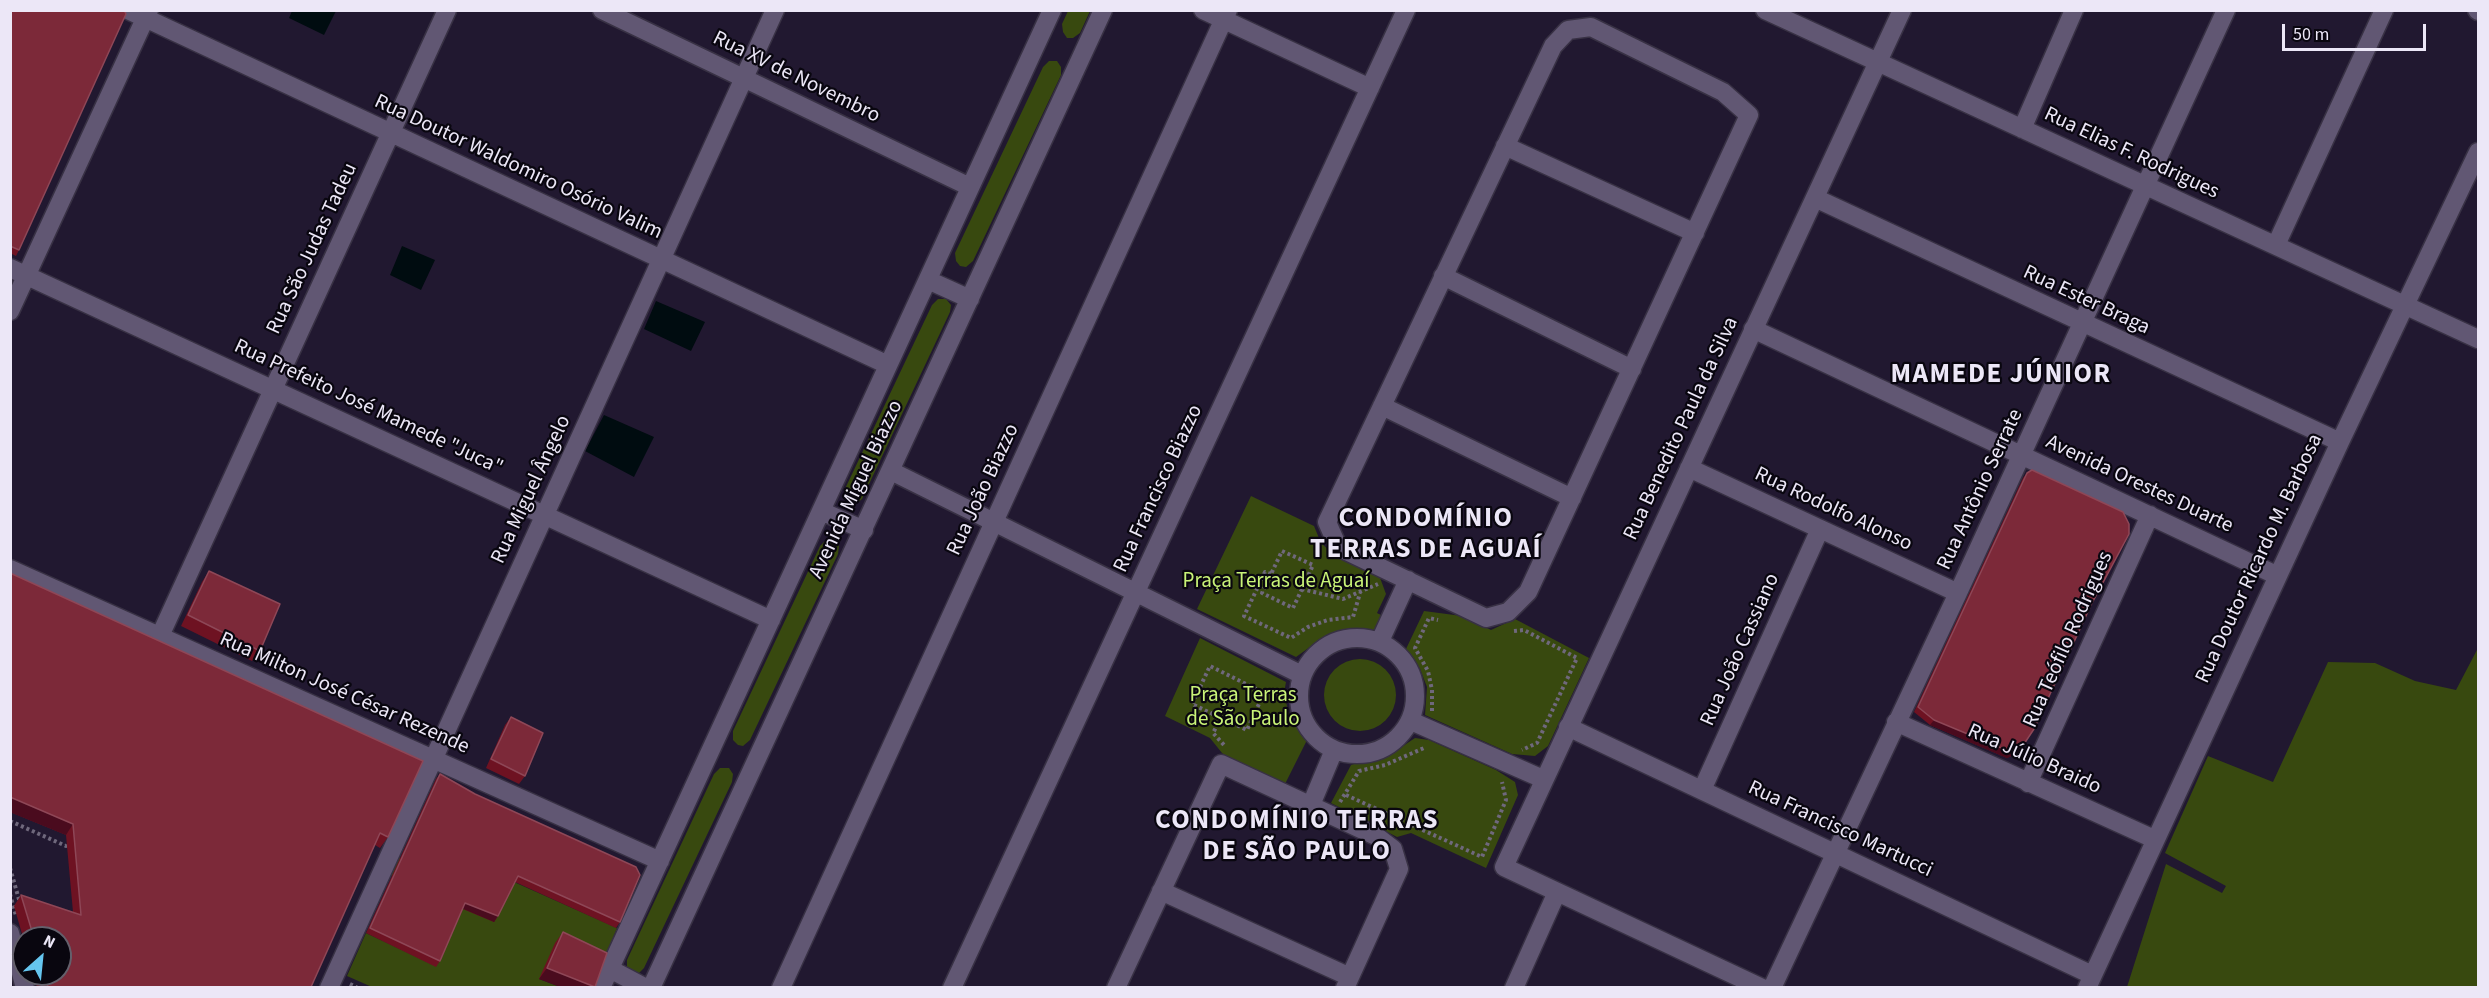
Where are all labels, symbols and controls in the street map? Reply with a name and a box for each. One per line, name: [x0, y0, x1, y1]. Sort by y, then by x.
scale bar: [2285, 12, 2429, 50]
text: 50 m: [2293, 22, 2329, 47]
street label: Rua XV de Novembro: [708, 27, 884, 129]
street label: Rua Doutor Waldomiro Osório Valim: [370, 90, 666, 246]
street label: Rua Elias F. Rodrigues: [2040, 102, 2222, 206]
street label: Rua São Judas Tadeu: [262, 159, 364, 339]
street label: Rua Ester Braga: [2019, 261, 2153, 341]
street label: Rua Benedito Paula da Silva: [1619, 313, 1745, 545]
street label: Rua Prefeito José Mamede "Juca": [230, 335, 506, 481]
district label: MAMEDE JÚNIOR: [1890, 360, 2112, 392]
street label: Avenida Miguel Biazzo: [805, 397, 909, 583]
street label: Rua Francisco Biazzo: [1109, 401, 1209, 577]
street label: Rua Antônio Serrate: [1933, 406, 2029, 574]
street label: Rua Miguel Ângelo: [487, 412, 577, 568]
street label: Rua João Biazzo: [942, 420, 1026, 560]
street label: Avenida Orestes Duarte: [2041, 430, 2237, 540]
street label: Rua Doutor Ricardo M. Barbosa: [2191, 430, 2329, 688]
street label: Rua Rodolfo Alonso: [1750, 462, 1916, 558]
district label: CONDOMÍNIO TERRAS DE AGUAÍ: [1310, 504, 1542, 567]
street label: Rua Teófilo Rodrigues: [2019, 548, 2119, 732]
park label: Praça Terras de Aguaí: [1183, 569, 1369, 595]
street label: Rua João Cassiano: [1696, 570, 1786, 730]
street label: Rua Milton José César Rezende: [215, 627, 473, 761]
park label: Praça Terras de São Paulo: [1186, 683, 1300, 733]
street label: Rua Júlio Braido: [1963, 719, 2105, 801]
street label: Rua Francisco Martucci: [1744, 776, 1936, 884]
district label: CONDOMÍNIO TERRAS DE SÃO PAULO: [1155, 806, 1439, 869]
north arrow: [12, 926, 72, 986]
text: N: [40, 930, 59, 954]

